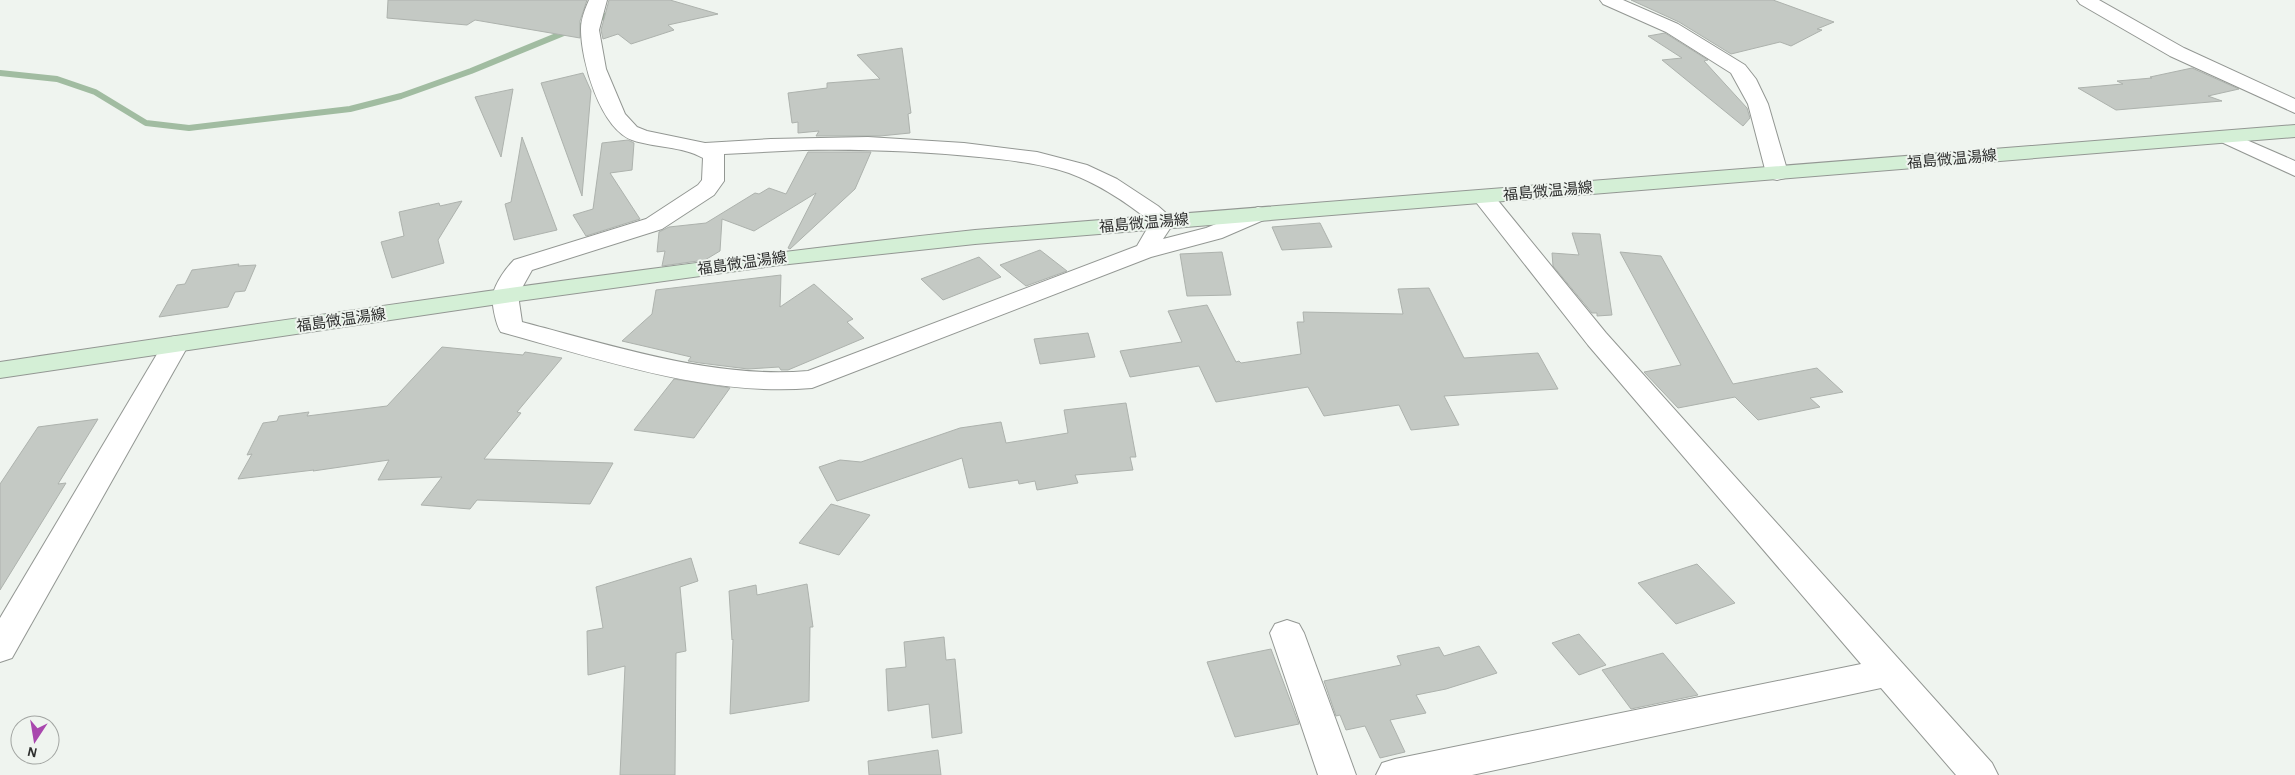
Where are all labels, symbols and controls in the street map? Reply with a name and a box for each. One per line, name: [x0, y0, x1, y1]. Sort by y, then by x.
street label: 福島微温湯線: [1906, 147, 1998, 171]
street label: 福島微温湯線: [1502, 179, 1594, 203]
street label: 福島微温湯線: [1098, 211, 1190, 235]
street label: 福島微温湯線: [696, 249, 788, 277]
street label: 福島微温湯線: [295, 306, 387, 334]
north arrow: [10, 715, 60, 765]
text: N: [26, 744, 39, 760]

